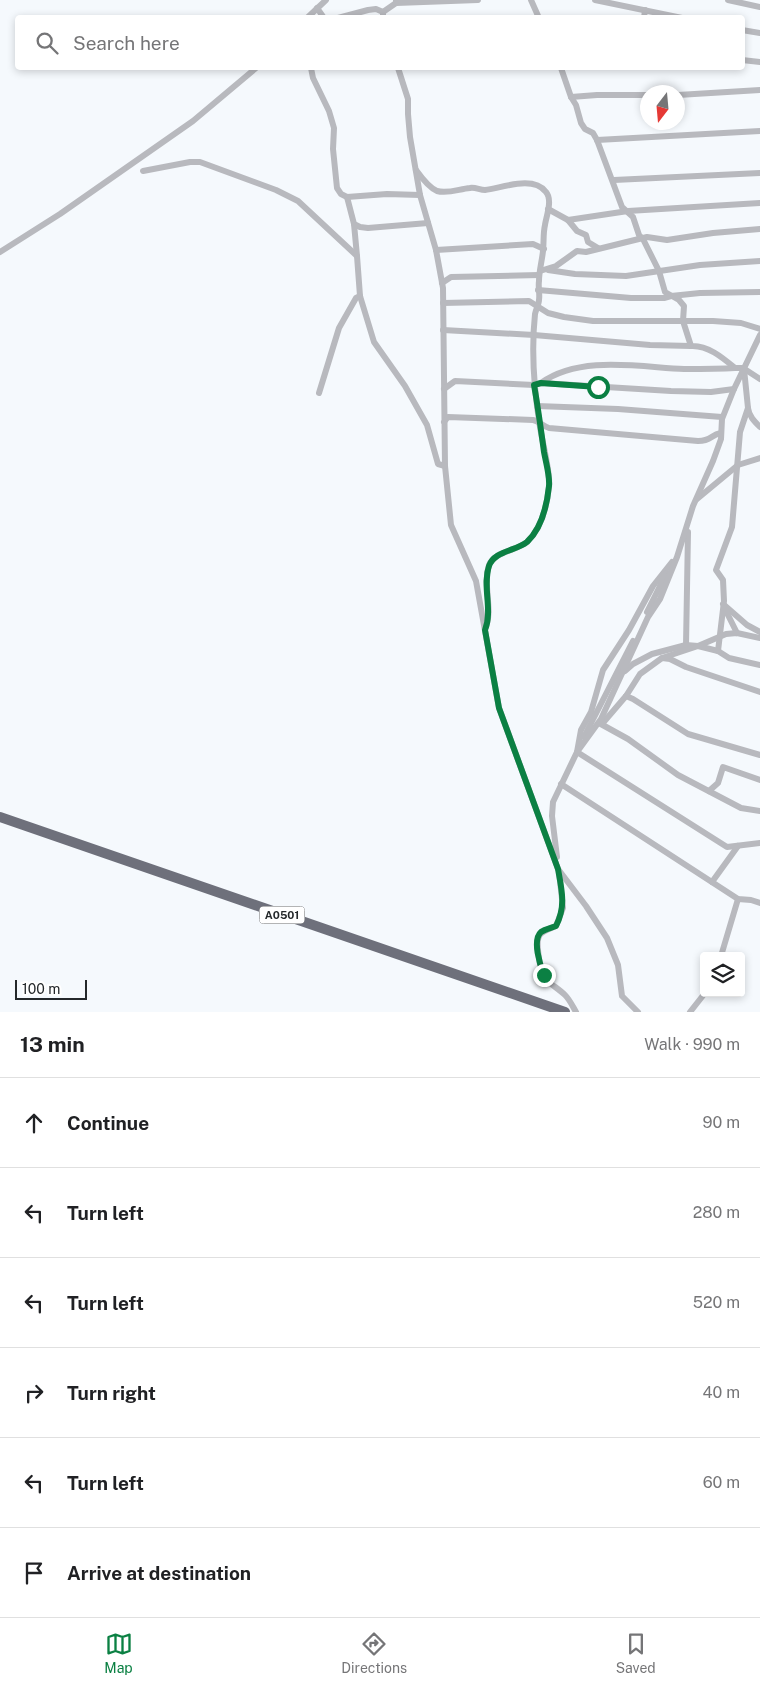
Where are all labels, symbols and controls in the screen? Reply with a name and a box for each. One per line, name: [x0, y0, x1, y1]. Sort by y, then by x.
search box: [15, 15, 745, 70]
icon: search: [33, 29, 61, 57]
text: Search here: [73, 32, 180, 54]
north arrow: [640, 85, 685, 130]
route start: [587, 376, 610, 399]
road number: A0501: [260, 906, 304, 924]
map controls: [700, 952, 745, 997]
button: layers: [700, 952, 745, 997]
route end: [533, 964, 556, 987]
scale bar: [15, 977, 88, 1000]
text: 100 m: [22, 981, 60, 997]
text: 13 min: [20, 1032, 85, 1057]
text: Walk · 990 m: [644, 1035, 740, 1054]
icon: ahead: [20, 1109, 48, 1137]
text: Continue: [67, 1112, 149, 1134]
text: 90 m: [703, 1113, 740, 1132]
icon: left: [20, 1199, 48, 1227]
text: Turn left: [67, 1202, 144, 1224]
text: 280 m: [693, 1203, 740, 1222]
icon: left: [20, 1289, 48, 1317]
text: Turn left: [67, 1292, 144, 1314]
text: 520 m: [693, 1293, 740, 1312]
icon: right: [20, 1379, 48, 1407]
text: Turn right: [67, 1382, 156, 1404]
text: 40 m: [702, 1383, 740, 1402]
icon: left: [20, 1469, 48, 1497]
text: Turn left: [67, 1472, 144, 1494]
text: 60 m: [703, 1473, 740, 1492]
icon: arrive: [20, 1559, 48, 1587]
text: Arrive at destination: [67, 1562, 251, 1584]
tab: Map: [104, 1630, 133, 1676]
tab: Directions: [341, 1630, 407, 1676]
tab: Saved: [616, 1630, 656, 1676]

